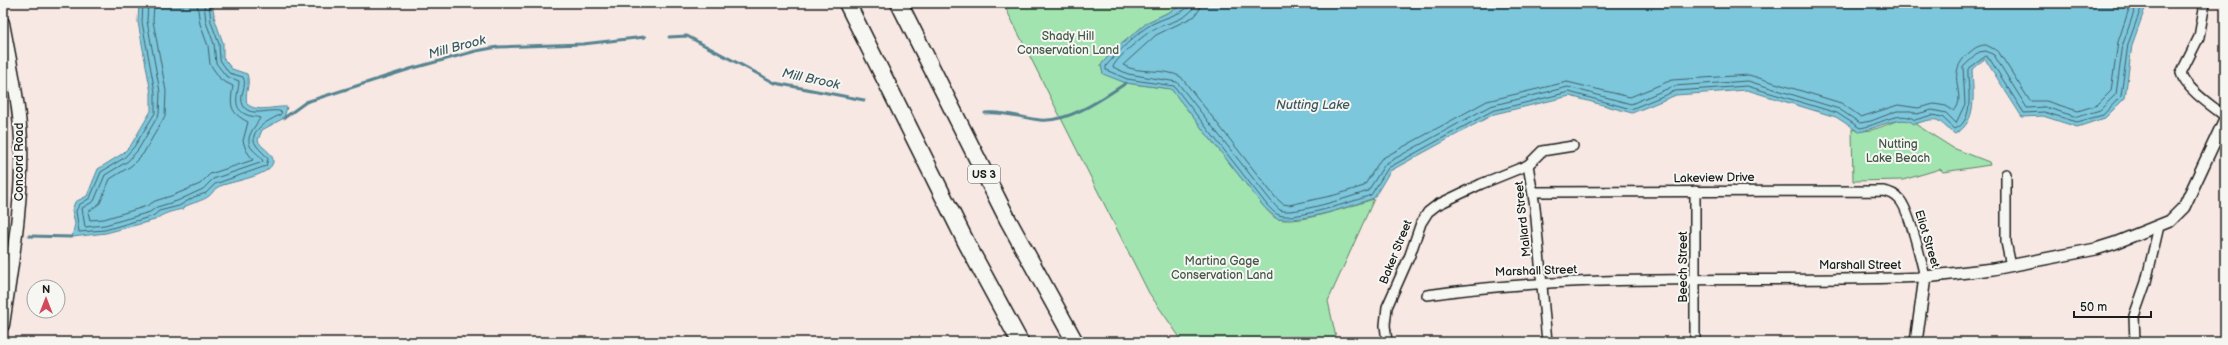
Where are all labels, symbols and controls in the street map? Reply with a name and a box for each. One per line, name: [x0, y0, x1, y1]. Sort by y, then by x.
park label: Shady Hill Conservation Land: [1017, 29, 1119, 58]
water label: Mill Brook: [427, 32, 488, 62]
water label: Mill Brook: [781, 65, 842, 93]
water label: Nutting Lake: [1276, 97, 1350, 113]
street label: Concord Road: [12, 123, 27, 201]
park label: Nutting Lake Beach: [1866, 137, 1931, 166]
road number: US 3: [968, 165, 1000, 183]
street label: Lakeview Drive: [1673, 170, 1755, 186]
street label: Mallard Street: [1512, 180, 1534, 258]
street label: Eliot Street: [1911, 208, 1943, 270]
street label: Baker Street: [1376, 217, 1416, 286]
street label: Beech Street: [1676, 231, 1691, 303]
park label: Martina Gage Conservation Land: [1171, 254, 1273, 283]
street label: Marshall Street: [1819, 258, 1901, 273]
street label: Marshall Street: [1495, 262, 1578, 280]
north arrow: [26, 279, 66, 319]
text: N: [42, 283, 50, 296]
scale bar: [2074, 293, 2151, 319]
text: 50 m: [2080, 300, 2107, 315]

